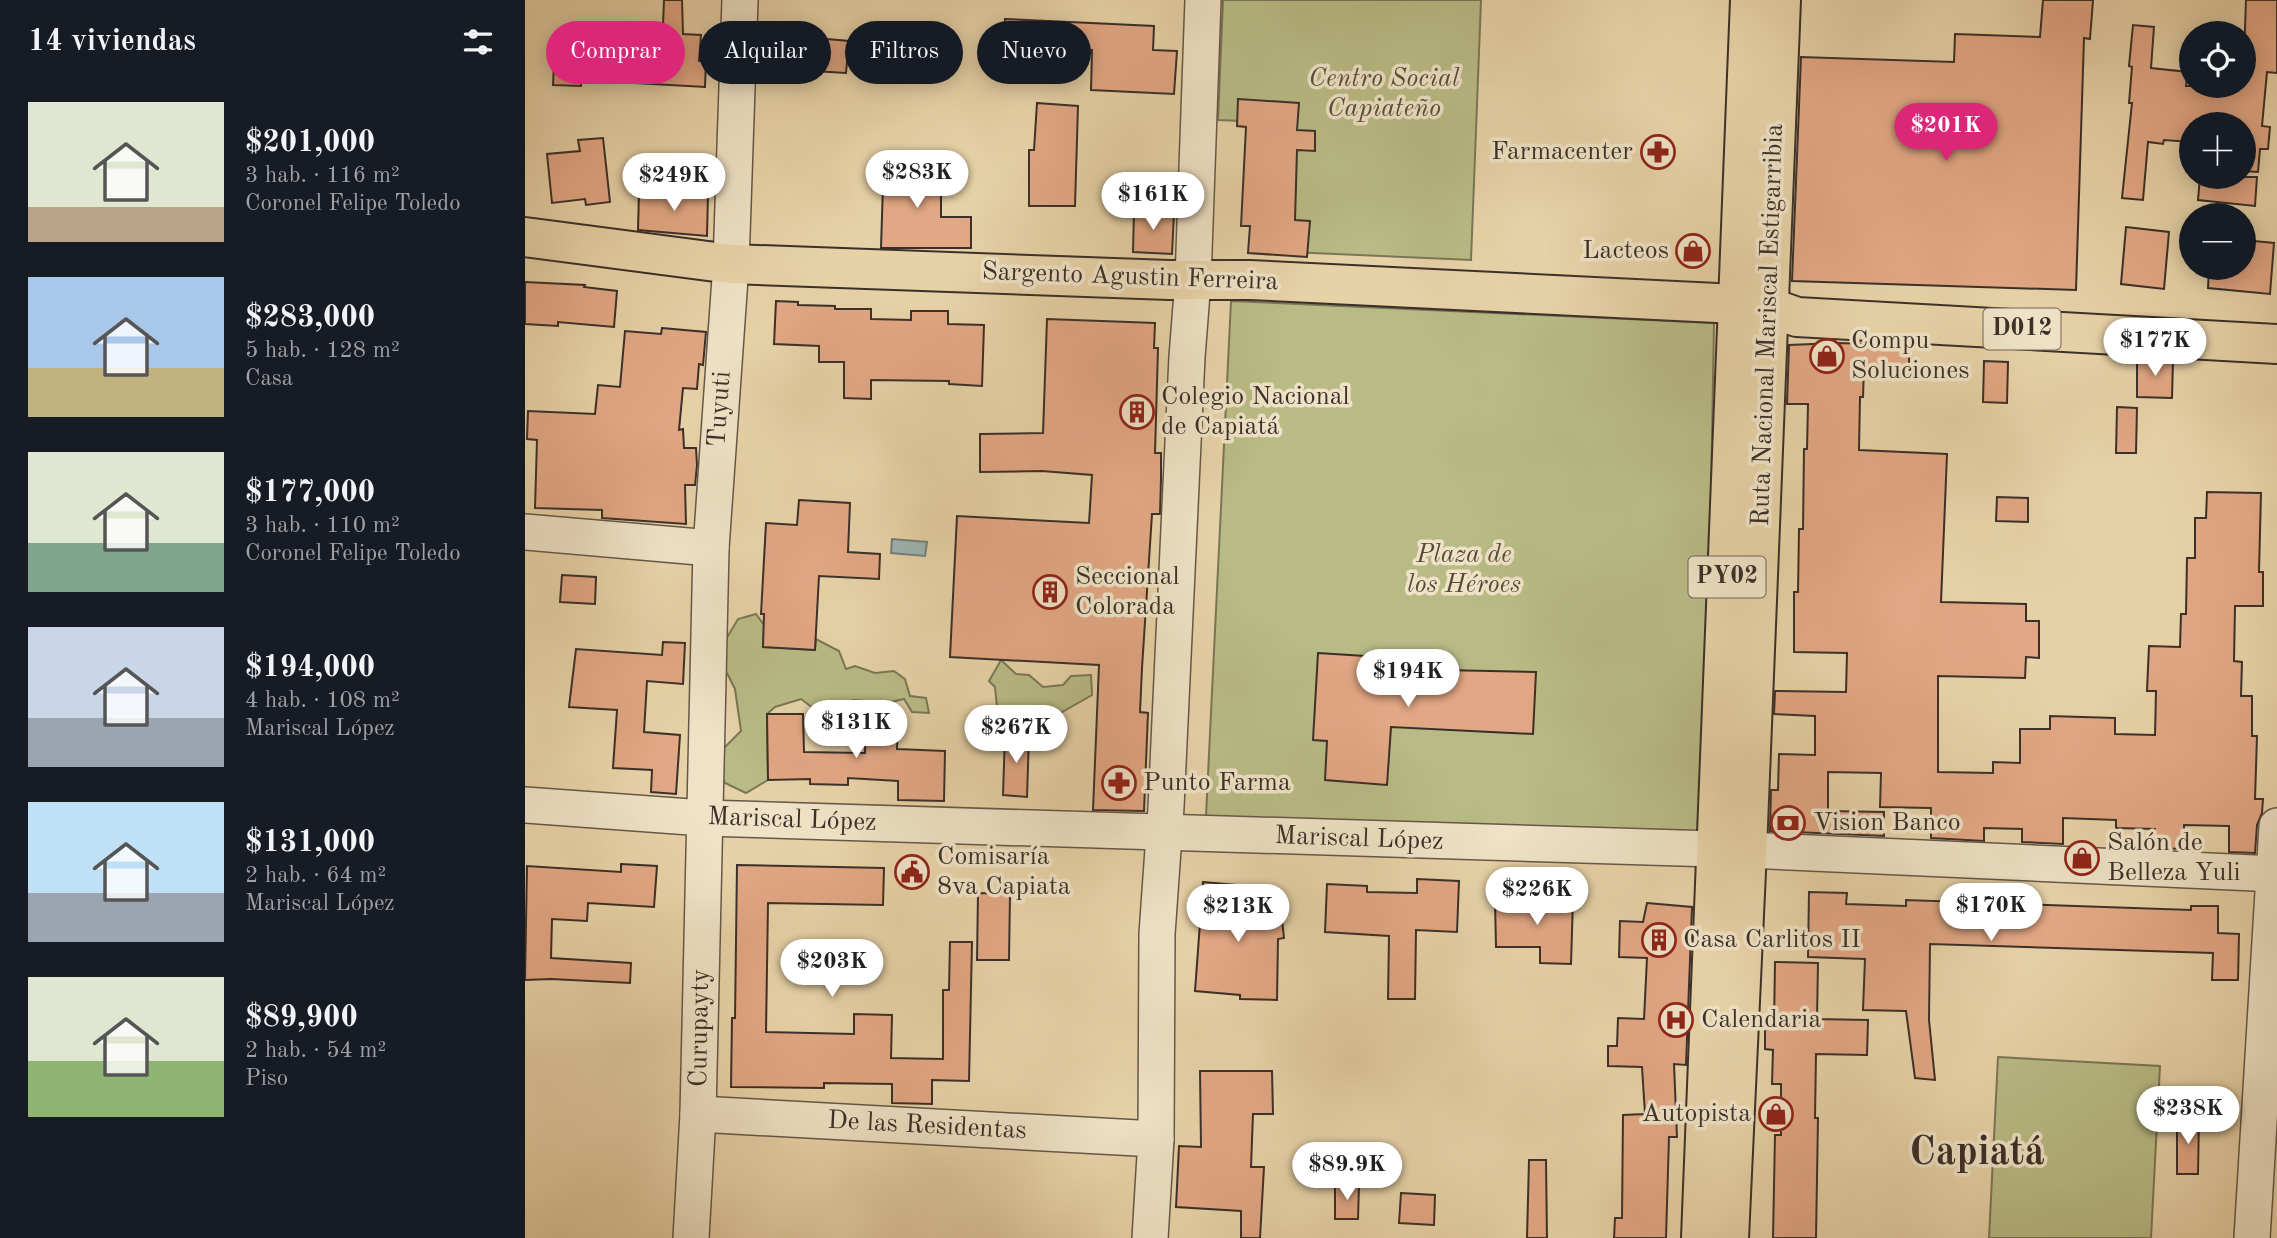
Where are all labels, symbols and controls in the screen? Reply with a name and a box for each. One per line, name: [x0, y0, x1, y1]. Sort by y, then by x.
chip: Comprar: [546, 21, 685, 84]
chip: Alquilar: [699, 21, 831, 84]
chip: Filtros: [845, 21, 963, 84]
chip: Nuevo: [977, 21, 1091, 84]
map controls: [2179, 21, 2256, 280]
button: locate: [2179, 21, 2256, 98]
icon: filters: [459, 23, 497, 61]
text: 14 viviendas: [28, 27, 196, 57]
park label: Centro Social Capiateño: [1308, 66, 1460, 122]
pin: $201K: [1897, 104, 1995, 163]
button: +: [2179, 112, 2256, 189]
text: $201K: [1910, 114, 1982, 137]
street label: Ruta Nacional Mariscal Estigarribia: [1748, 123, 1788, 527]
text: $201,000: [245, 128, 375, 158]
icon: home: [84, 130, 168, 214]
pharmacy icon: Farmacenter: [1639, 133, 1677, 171]
place label: Farmacenter: [1491, 139, 1633, 165]
pin: $283K: [868, 150, 966, 210]
pin: $249K: [625, 154, 723, 213]
text: $283K: [881, 161, 953, 184]
text: 3 hab. · 116 m²: [245, 164, 400, 187]
text: $249K: [638, 164, 710, 187]
pin: $161K: [1104, 173, 1202, 232]
text: $161K: [1117, 183, 1189, 206]
text: Coronel Felipe Toledo: [245, 192, 461, 215]
button: −: [2179, 203, 2256, 280]
shop icon: Lacteos: [1674, 232, 1712, 270]
place label: Lacteos: [1582, 238, 1669, 264]
street label: Sargento Agustin Ferreira: [981, 259, 1279, 295]
text: $283,000: [245, 303, 375, 333]
icon: home: [84, 305, 168, 389]
road number: D012: [1983, 308, 2061, 350]
pin: $177K: [2106, 318, 2204, 378]
place label: Compu Soluciones: [1851, 328, 1969, 384]
text: $177K: [2119, 329, 2191, 352]
shop icon: Compu Soluciones: [1808, 337, 1846, 375]
text: 5 hab. · 128 m²: [245, 339, 400, 362]
text: Casa: [245, 367, 293, 390]
street label: Tuyuti: [704, 370, 736, 448]
place label: Colegio Nacional de Capiatá: [1161, 384, 1350, 440]
building icon: Colegio Nacional de Capiatá: [1118, 393, 1156, 431]
text: $177,000: [245, 478, 375, 508]
icon: home: [84, 480, 168, 564]
text: 3 hab. · 110 m²: [245, 514, 400, 537]
text: Coronel Felipe Toledo: [245, 542, 461, 565]
park label: Plaza de los Héroes: [1407, 542, 1521, 598]
road number: PY02: [1689, 556, 1765, 598]
place label: Seccional Colorada: [1075, 564, 1180, 620]
building icon: Seccional Colorada: [1031, 573, 1069, 611]
pin: $194K: [1359, 650, 1457, 709]
text: $194,000: [245, 653, 375, 683]
icon: home: [84, 655, 168, 739]
text: $194K: [1372, 660, 1444, 683]
text: 4 hab. · 108 m²: [245, 689, 400, 712]
pin: $131K: [807, 700, 905, 760]
pin: $267K: [967, 706, 1065, 765]
text: $131K: [820, 711, 892, 734]
text: $267K: [980, 716, 1052, 739]
text: Mariscal López: [245, 717, 395, 740]
pharmacy icon: Punto Farma: [1100, 764, 1138, 802]
place label: Punto Farma: [1143, 770, 1291, 796]
street label: Mariscal López: [707, 804, 877, 836]
bank icon: Vision Banco: [1769, 804, 1807, 842]
place label: Vision Banco: [1813, 810, 1961, 836]
street label: Mariscal López: [1274, 823, 1444, 855]
text: $131,000: [245, 828, 375, 858]
icon: home: [84, 830, 168, 914]
place label: Salón de Belleza Yuli: [2107, 830, 2240, 886]
shop icon: Salón de Belleza Yuli: [2063, 839, 2101, 877]
place label: Comisaría 8va Capiata: [937, 844, 1071, 900]
public building icon: Comisaría 8va Capiata: [893, 853, 931, 891]
text: 2 hab. · 64 m²: [245, 864, 386, 887]
pin: $226K: [1488, 867, 1586, 927]
text: $226K: [1501, 878, 1573, 901]
pin: $213K: [1189, 884, 1287, 944]
pin: $170K: [1942, 884, 2040, 943]
text: Mariscal López: [245, 892, 395, 915]
text: $170K: [1955, 894, 2027, 917]
text: $213K: [1202, 895, 1274, 918]
building icon: Casa Carlitos II: [1640, 921, 1678, 959]
place label: Casa Carlitos II: [1683, 927, 1861, 953]
pin: $203K: [783, 940, 881, 999]
text: $203K: [796, 950, 868, 973]
street label: Curupayty: [686, 968, 714, 1087]
hospital icon: Calendaria: [1657, 1001, 1695, 1039]
text: $89,900: [245, 1003, 358, 1033]
icon: home: [84, 1005, 168, 1089]
place label: Calendaria: [1701, 1007, 1821, 1033]
text: 2 hab. · 54 m²: [245, 1039, 386, 1062]
text: Piso: [245, 1067, 288, 1090]
pin: $238K: [2139, 1086, 2237, 1146]
shop icon: Autopista: [1757, 1095, 1795, 1133]
text: $238K: [2152, 1097, 2224, 1120]
place label: Autopista: [1642, 1101, 1751, 1127]
street label: De las Residentas: [827, 1108, 1027, 1144]
district label: Capiatá: [1909, 1134, 2045, 1174]
pin: $89.9K: [1290, 1142, 1404, 1202]
text: $89.9K: [1308, 1153, 1386, 1176]

